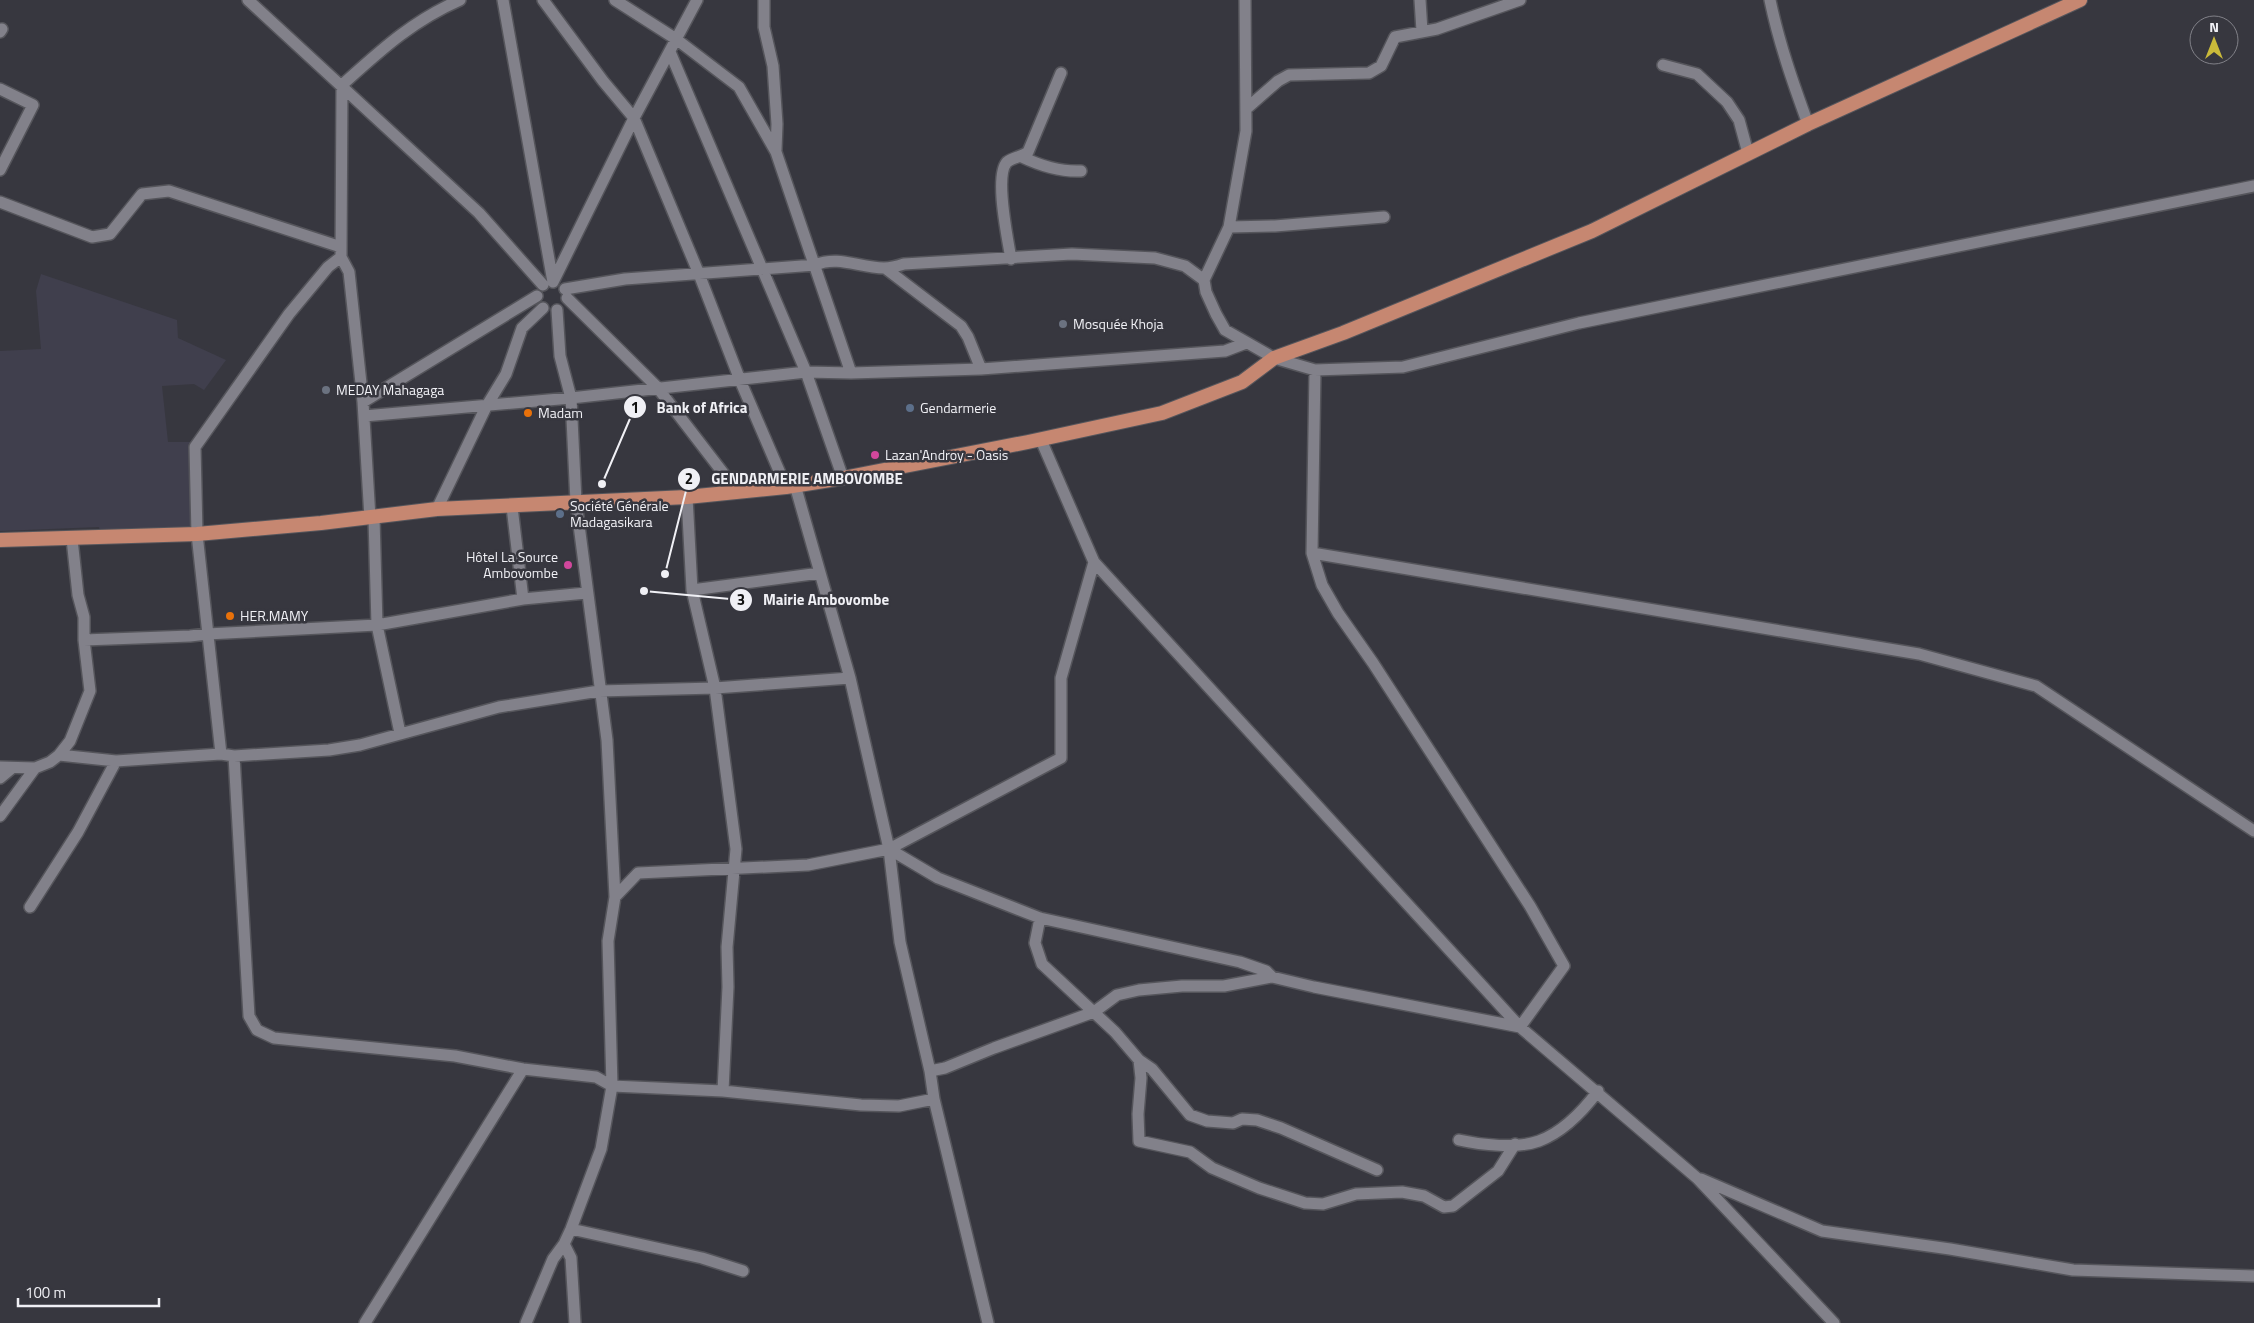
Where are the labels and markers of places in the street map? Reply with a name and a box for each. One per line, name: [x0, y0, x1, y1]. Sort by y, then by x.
place label: Mosquée Khoja: [1073, 313, 1164, 334]
marker: Mosquée Khoja: [1057, 318, 1069, 330]
place label: MEDAY Mahagaga: [336, 379, 444, 400]
marker: MEDAY Mahagaga: [320, 384, 332, 396]
callout: Bank of Africa: [622, 392, 758, 422]
place label: Gendarmerie: [920, 397, 996, 418]
place label: Madam: [538, 402, 583, 423]
marker: Gendarmerie: [904, 402, 916, 414]
marker: Madam: [522, 407, 534, 419]
place label: Lazan'Androy - Oasis: [885, 444, 1008, 465]
marker: Lazan'Androy - Oasis: [869, 449, 881, 461]
callout: GENDARMERIE AMBOVOMBE: [676, 464, 913, 494]
place label: Société Générale Madagasikara: [570, 495, 669, 532]
marker: Société Générale Madagasikara: [554, 508, 566, 520]
place label: Hôtel La Source Ambovombe: [466, 546, 558, 583]
marker: Hôtel La Source Ambovombe: [562, 559, 574, 571]
callout: Mairie Ambovombe: [728, 585, 899, 615]
place label: HER.MAMY: [240, 605, 309, 626]
marker: HER.MAMY: [224, 610, 236, 622]

